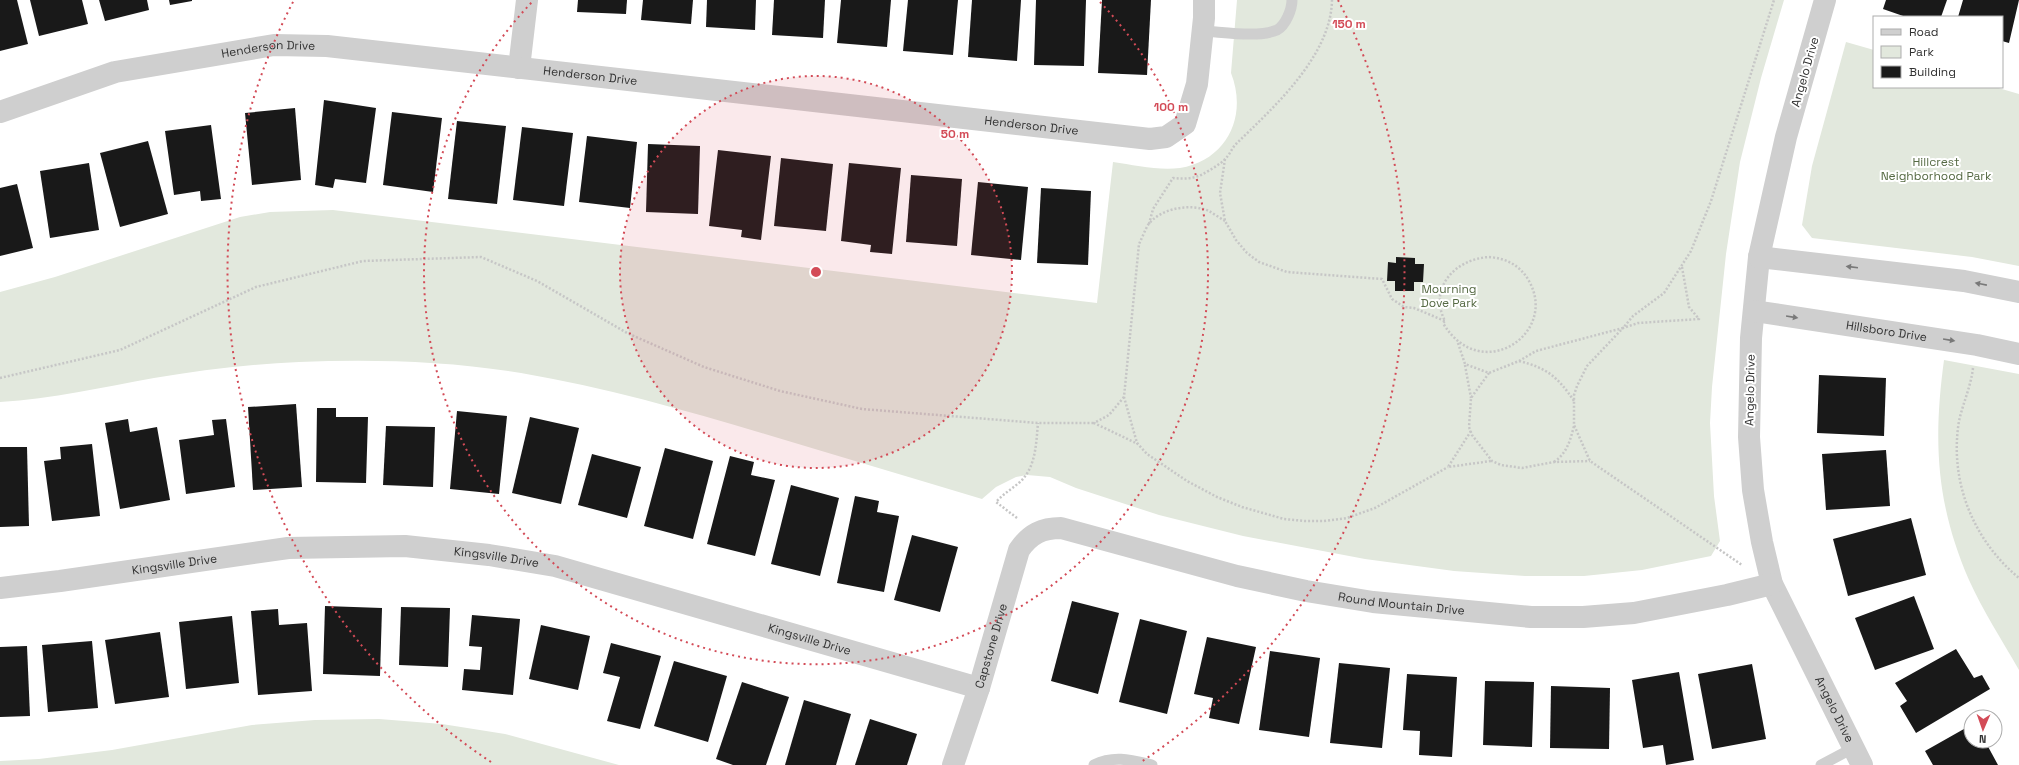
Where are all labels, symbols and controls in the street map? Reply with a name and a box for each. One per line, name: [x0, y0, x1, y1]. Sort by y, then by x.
text: 150 m: [1332, 16, 1366, 32]
legend: [1873, 16, 2003, 88]
text: Road: [1909, 24, 1938, 40]
street label: Angelo Drive: [1787, 35, 1823, 109]
street label: Henderson Drive: [220, 37, 315, 62]
text: Park: [1909, 44, 1934, 60]
street label: Henderson Drive: [542, 62, 638, 89]
text: Building: [1909, 64, 1956, 80]
text: 100 m: [1154, 99, 1188, 115]
street label: Henderson Drive: [984, 112, 1079, 139]
text: 50 m: [941, 126, 969, 142]
park label: Hillcrest Neighborhood Park: [1881, 154, 1992, 184]
one-way arrow: [1846, 264, 1858, 271]
centre of rings: [809, 265, 823, 279]
park label: Mourning Dove Park: [1421, 281, 1478, 311]
one-way arrow: [1975, 281, 1987, 287]
one-way arrow: [1786, 314, 1799, 320]
street label: Hillsboro Drive: [1845, 317, 1928, 345]
one-way arrow: [1943, 337, 1955, 343]
street label: Angelo Drive: [1741, 354, 1759, 426]
street label: Kingsville Drive: [453, 543, 540, 571]
street label: Kingsville Drive: [131, 550, 218, 579]
street label: Round Mountain Drive: [1337, 588, 1466, 619]
street label: Capstone Drive: [971, 602, 1011, 690]
street label: Kingsville Drive: [766, 620, 853, 659]
street label: Angelo Drive: [1811, 674, 1858, 745]
north arrow: [1963, 709, 2003, 749]
text: N: [1979, 732, 1987, 746]

